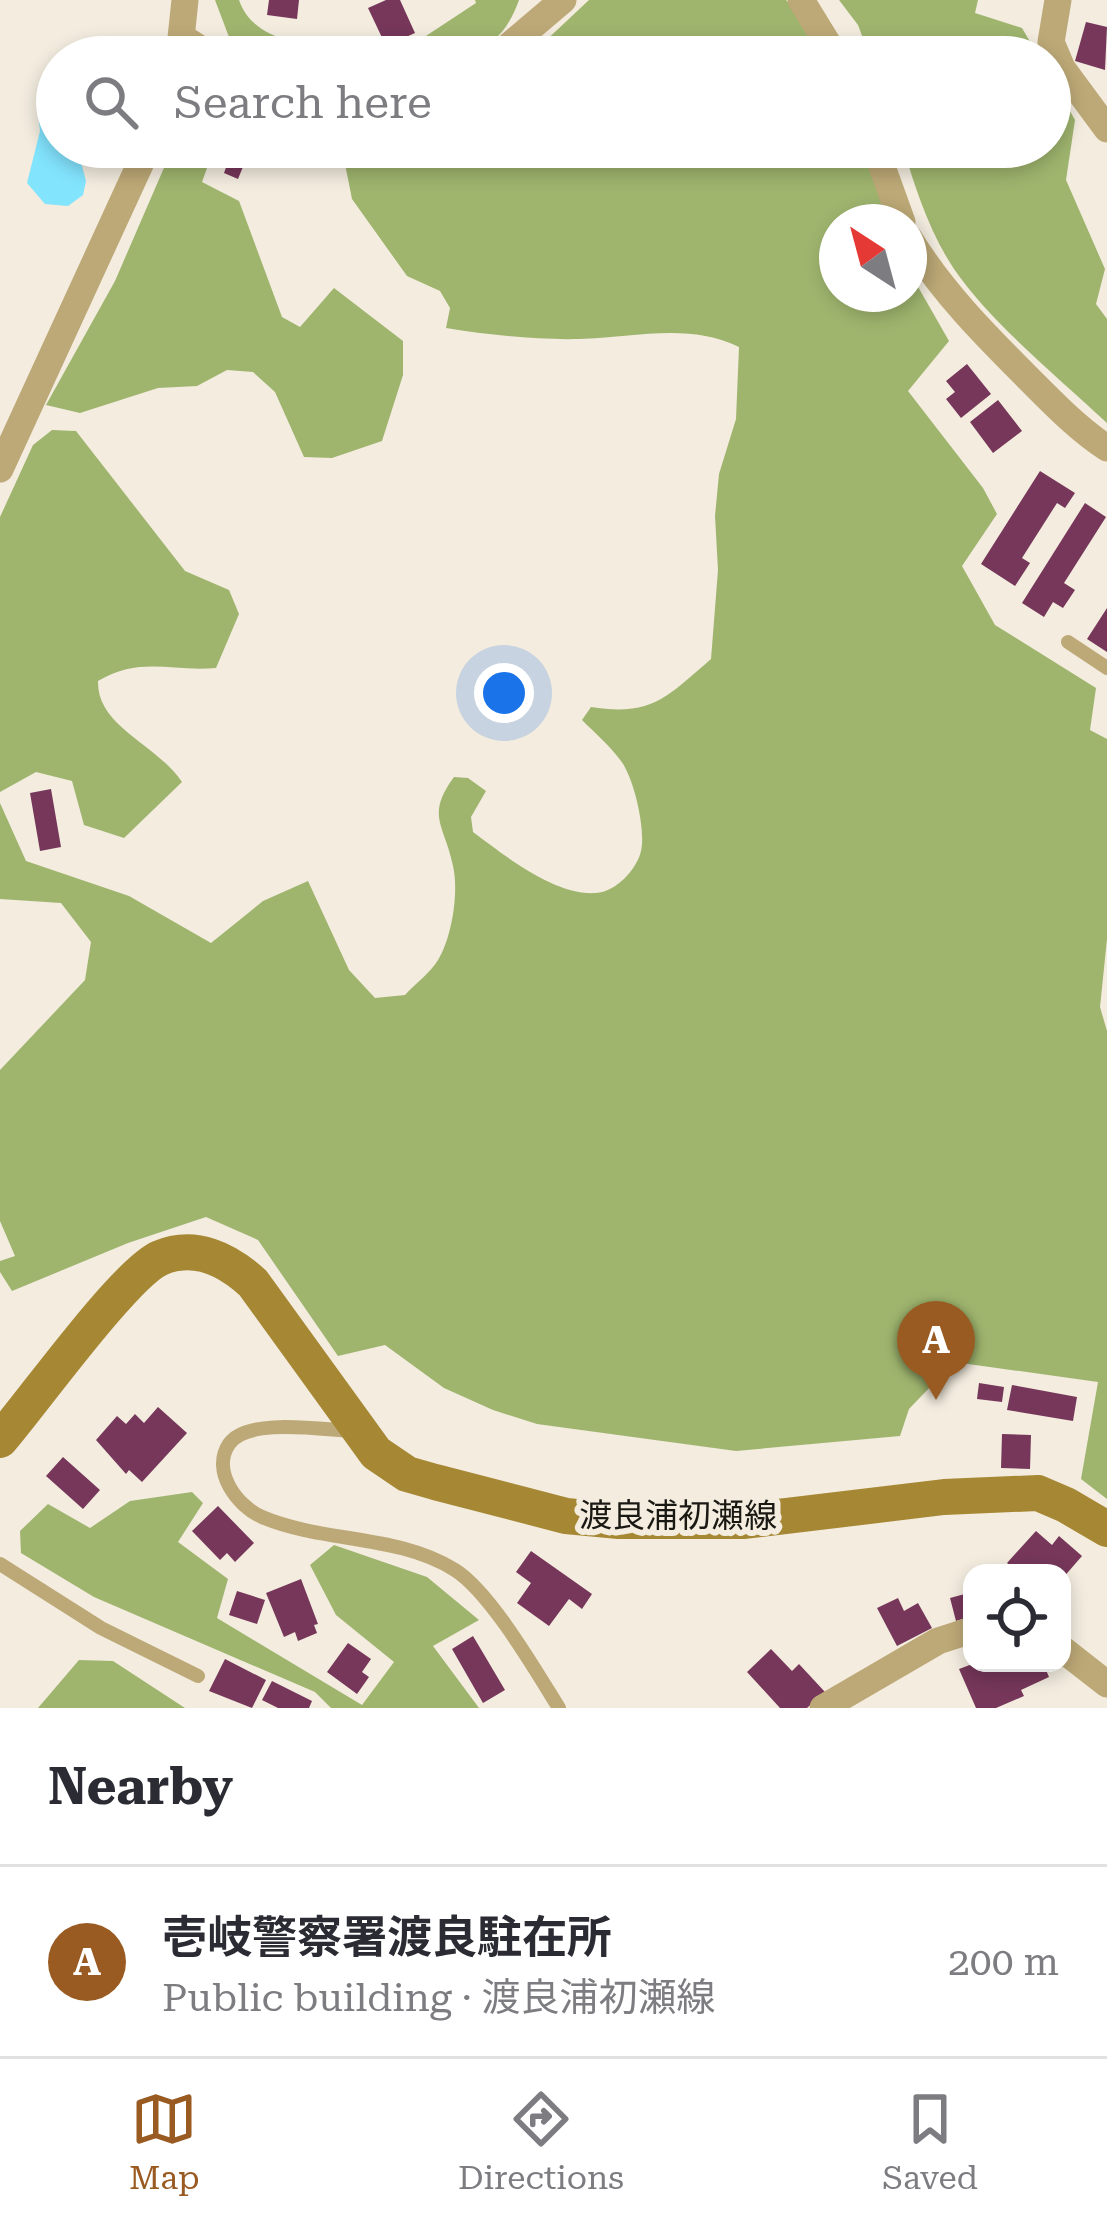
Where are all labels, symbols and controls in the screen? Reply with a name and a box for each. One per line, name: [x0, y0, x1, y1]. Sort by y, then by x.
search box: [36, 36, 1071, 168]
icon: search: [78, 69, 144, 135]
text: Search here: [174, 76, 432, 129]
north arrow: [819, 204, 927, 312]
your location: [474, 663, 534, 723]
pin: A: [897, 1301, 975, 1400]
street label: 渡良浦初瀬線: [579, 1496, 777, 1535]
map controls: [963, 1564, 1071, 1672]
button: locate: [963, 1564, 1071, 1672]
text: Nearby: [48, 1757, 233, 1816]
text: 壱岐警察署渡良駐在所: [162, 1911, 612, 1964]
text: A: [73, 1939, 101, 1985]
text: 200 m: [948, 1939, 1059, 1985]
text: Public building · 渡良浦初瀬線: [162, 1975, 716, 2021]
tab: Map: [129, 2086, 200, 2197]
tab: Directions: [458, 2086, 624, 2197]
tab: Saved: [882, 2086, 978, 2197]

